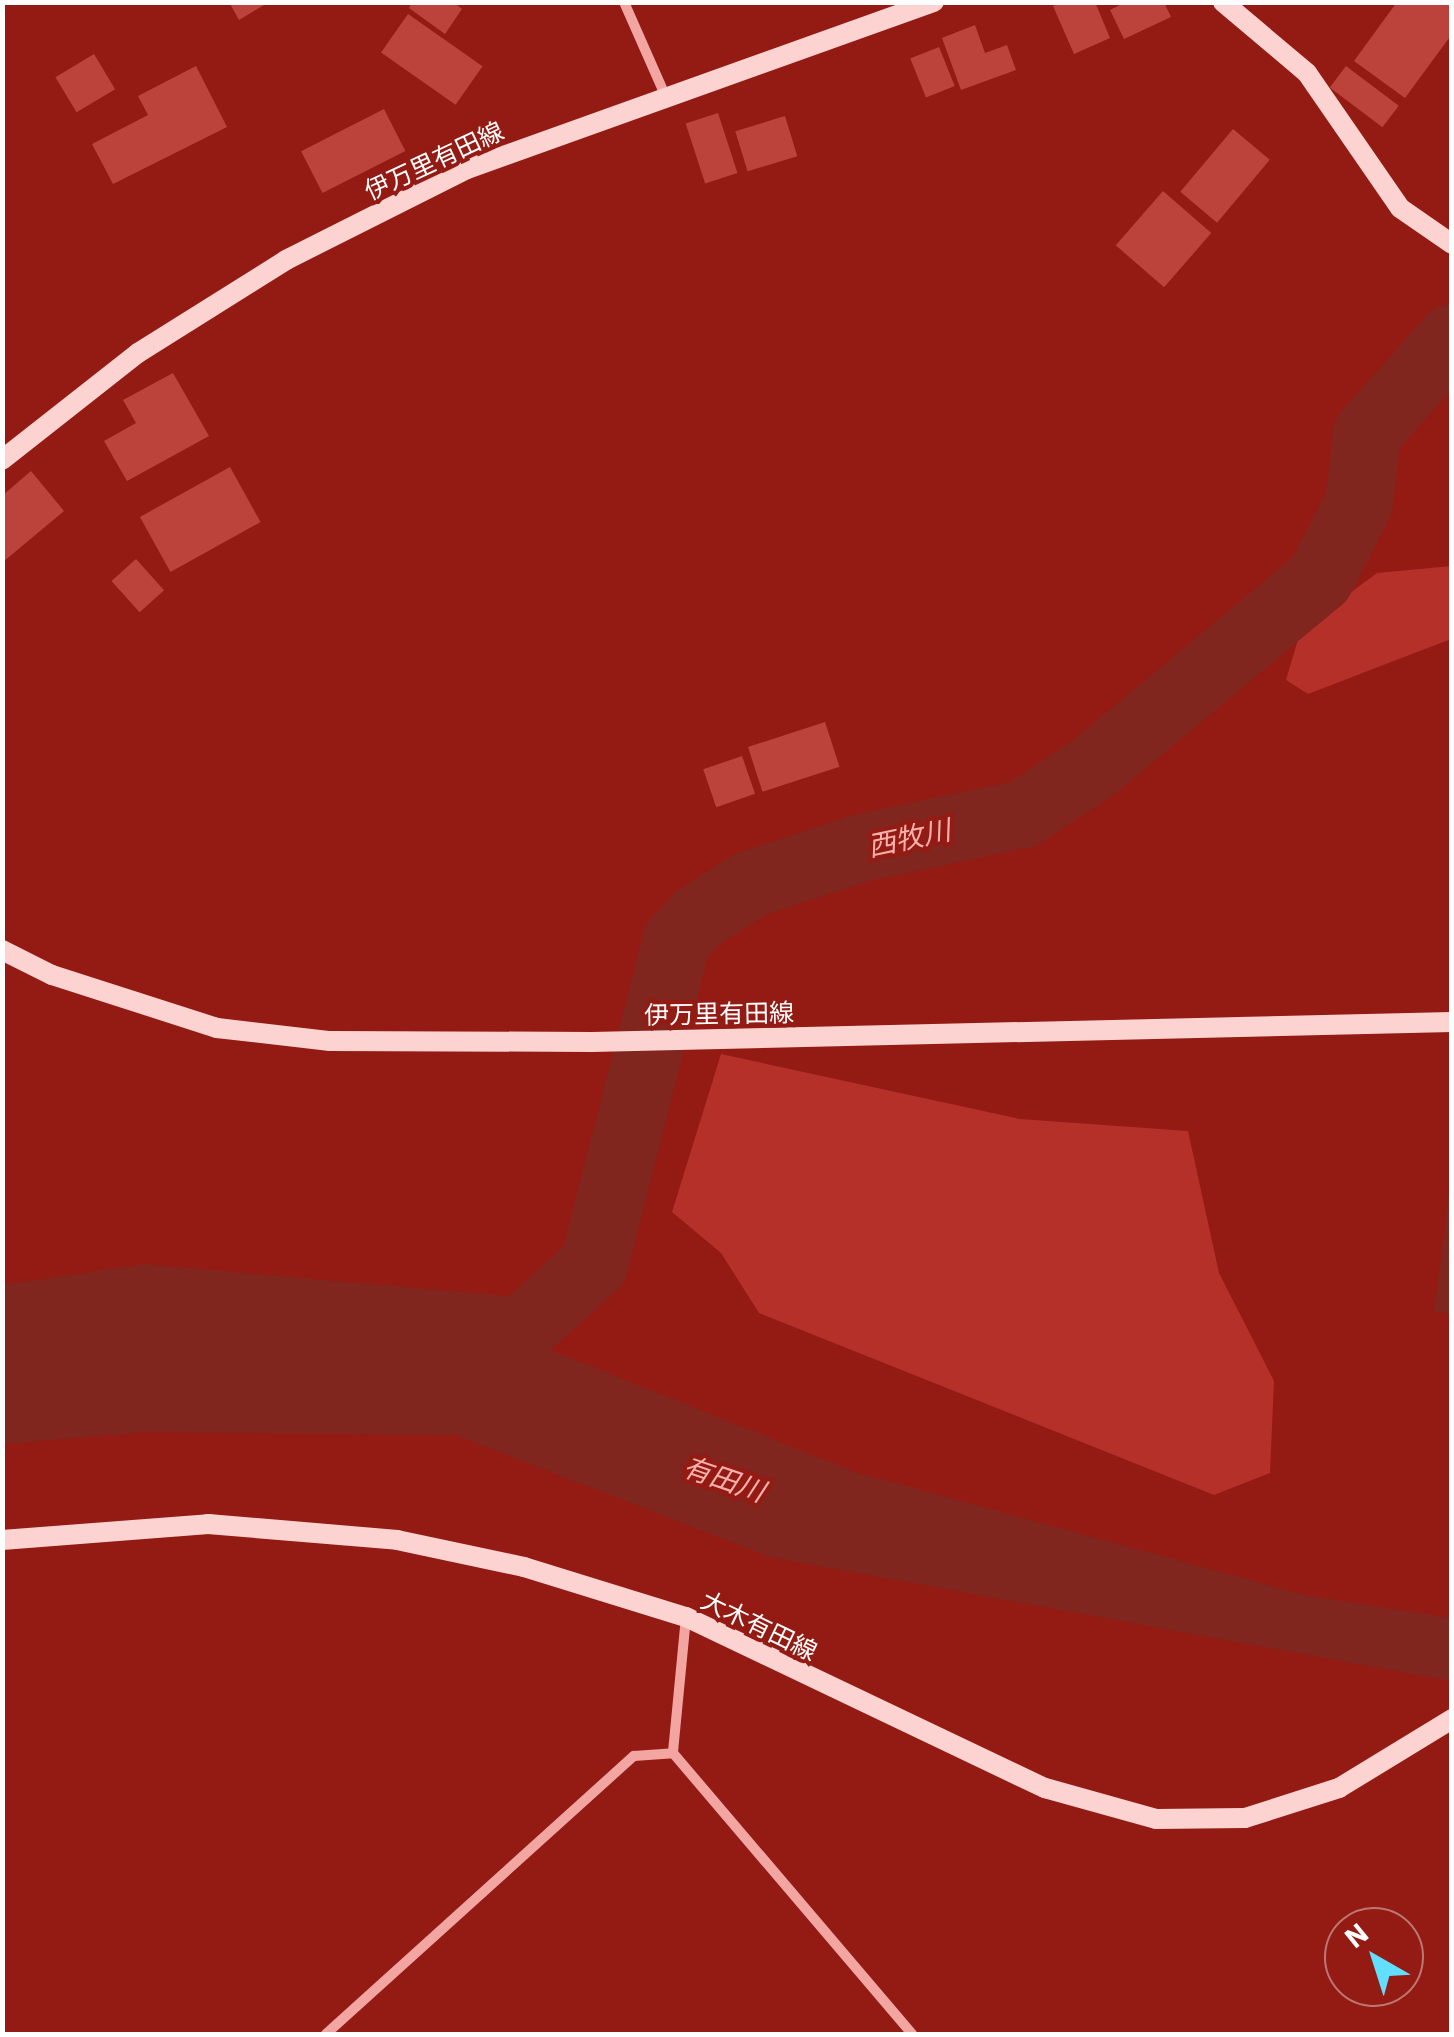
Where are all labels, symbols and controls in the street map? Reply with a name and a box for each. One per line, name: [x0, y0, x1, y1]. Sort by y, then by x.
street label: 伊万里有田線: [360, 116, 508, 206]
water label: 西牧川: [864, 813, 954, 863]
street label: 伊万里有田線: [644, 998, 794, 1030]
water label: 有田川: [679, 1449, 769, 1509]
street label: 大木有田線: [696, 1585, 822, 1667]
north arrow: [1324, 1907, 1424, 2007]
text: N: [1337, 1914, 1376, 1956]

